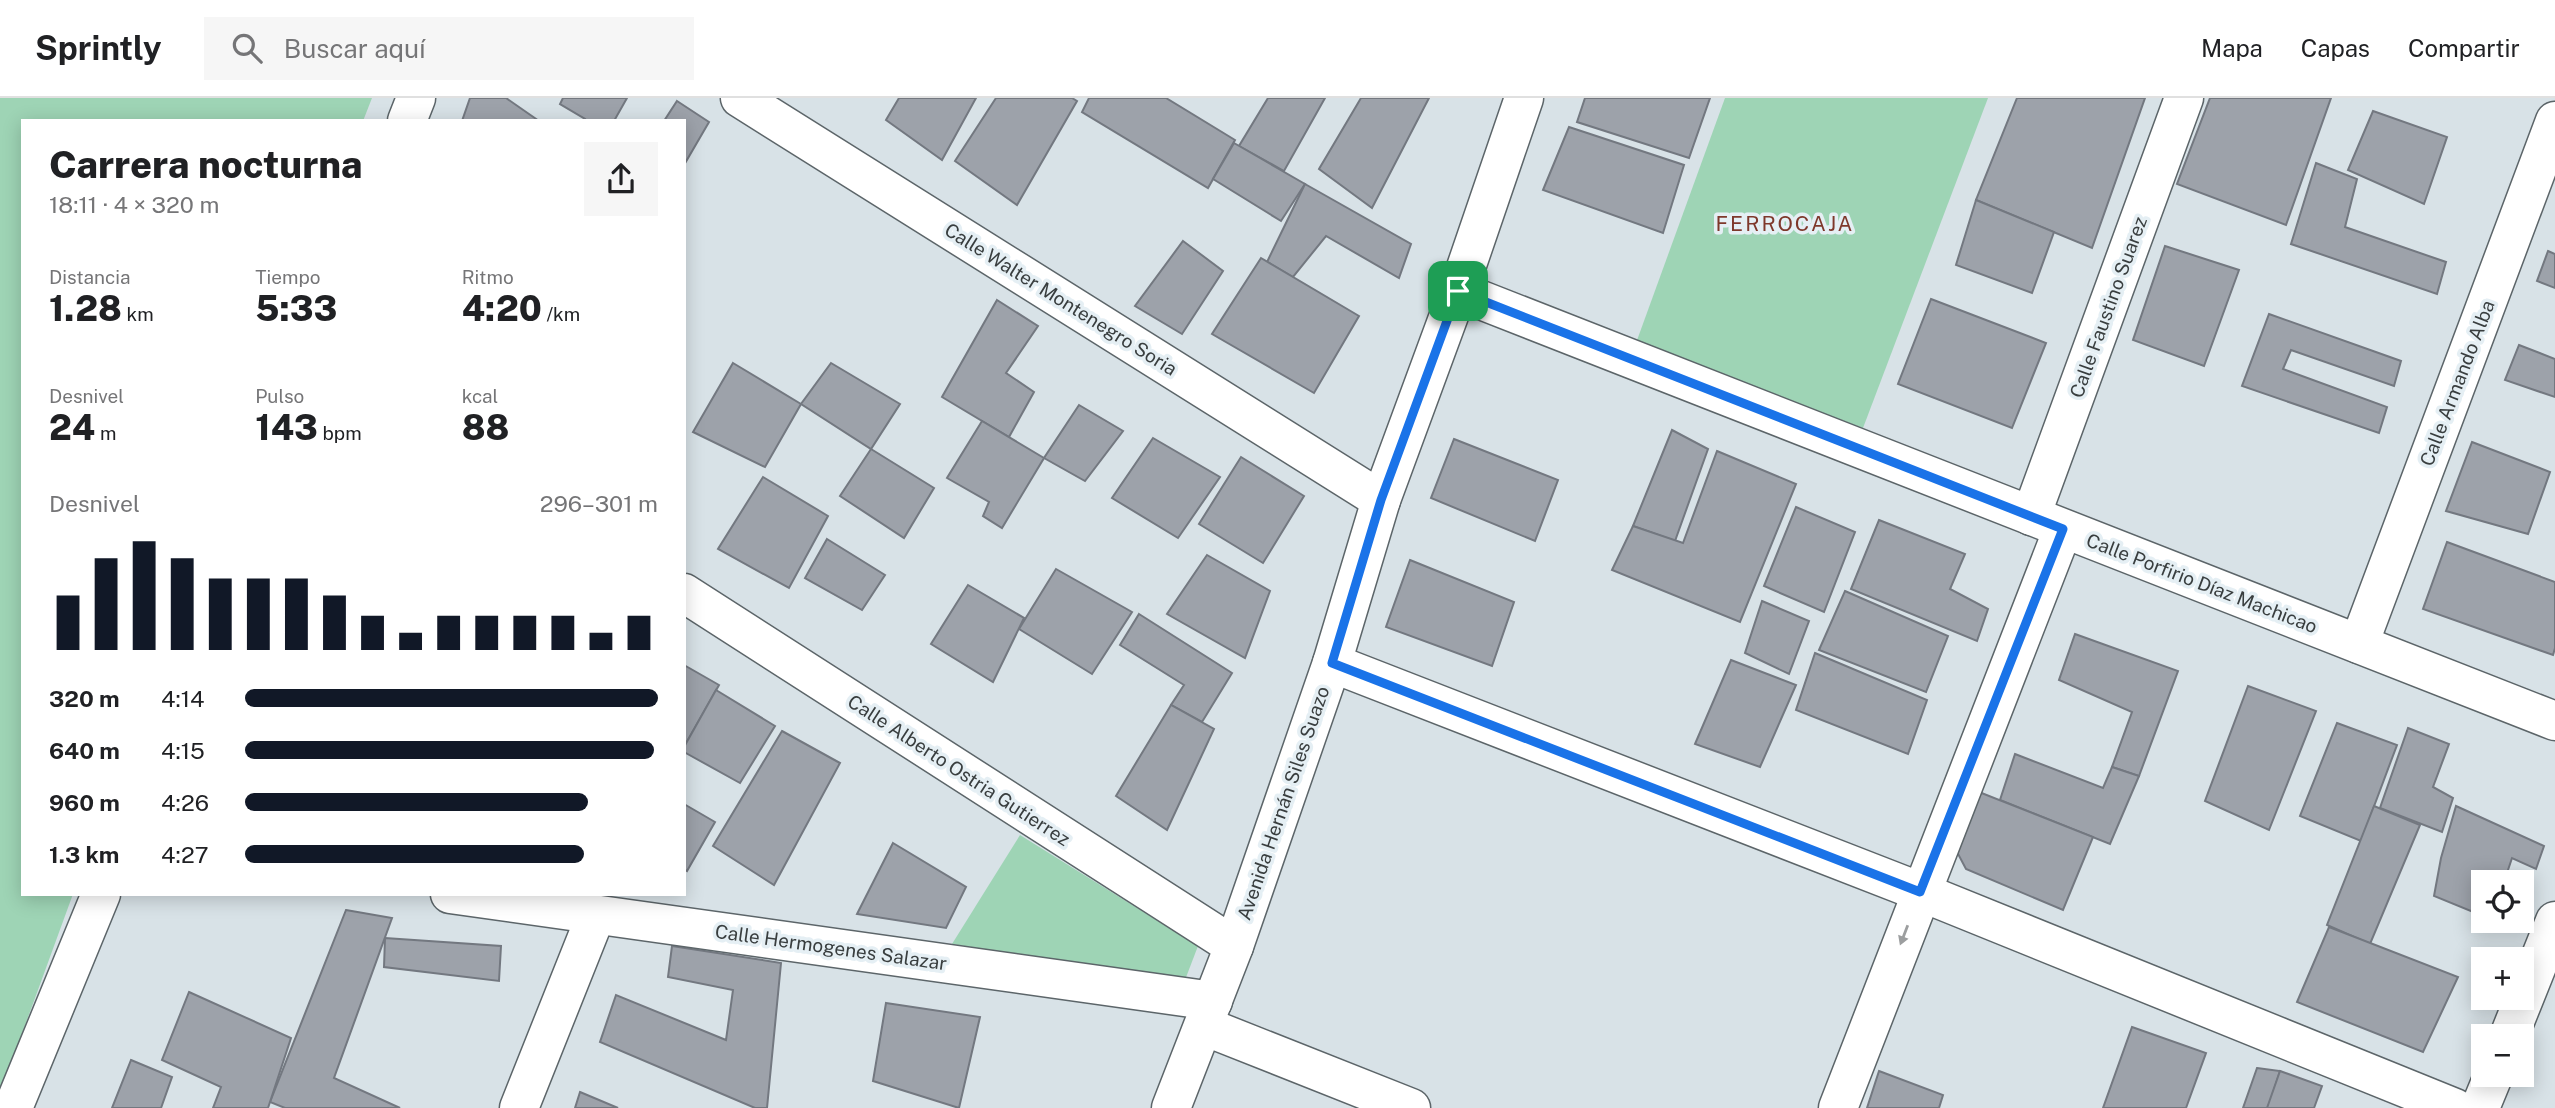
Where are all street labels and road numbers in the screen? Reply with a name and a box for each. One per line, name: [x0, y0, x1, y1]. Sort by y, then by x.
street label: Calle Faustino Suarez: [2065, 213, 2151, 401]
street label: Calle Walter Montenegro Soria: [941, 218, 1181, 380]
street label: Calle Armando Alba: [2415, 297, 2499, 469]
street label: Calle Porfirio Díaz Machicao: [2083, 529, 2321, 637]
street label: Avenida Hernán Siles Suazo: [1233, 683, 1333, 923]
street label: Calle Alberto Ostria Gutierrez: [844, 690, 1074, 850]
street label: Calle Hermogenes Salazar: [714, 920, 948, 974]

